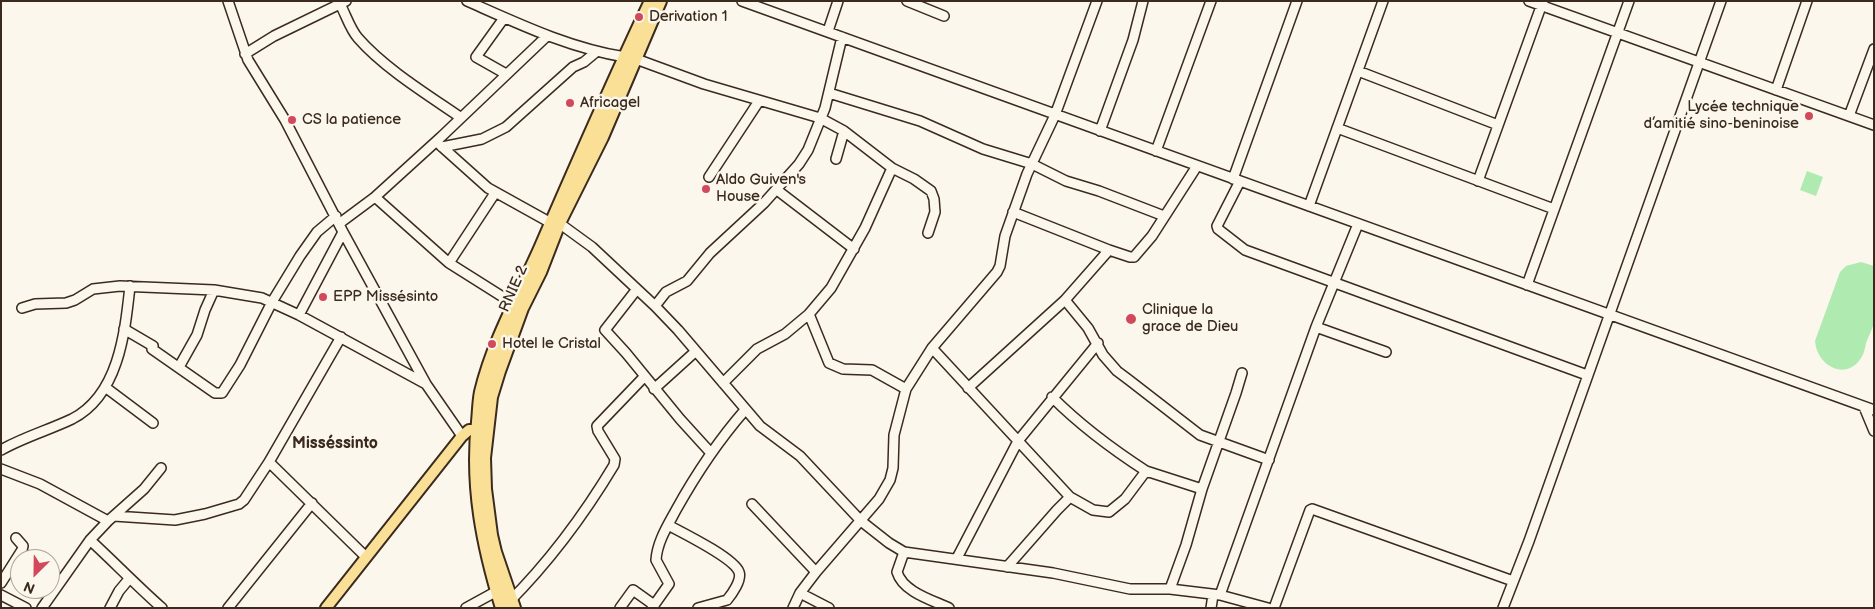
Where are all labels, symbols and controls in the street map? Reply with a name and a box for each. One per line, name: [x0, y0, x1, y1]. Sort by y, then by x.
place label: Derivation 1: [649, 8, 727, 26]
marker: Derivation 1: [633, 11, 645, 23]
place label: Africagel: [580, 94, 640, 112]
marker: Africagel: [564, 97, 576, 109]
place label: Lycée technique d’amitié sino-beninoise: [1644, 98, 1799, 133]
marker: Lycée technique d’amitié sino-beninoise: [1803, 110, 1815, 122]
place label: CS la patience: [302, 111, 401, 129]
marker: CS la patience: [286, 114, 298, 126]
place label: Aldo Guiven's House: [716, 171, 806, 206]
marker: Aldo Guiven's House: [700, 183, 712, 195]
street label: RNIE 2: [496, 263, 532, 315]
place label: EPP Missésinto: [333, 288, 438, 306]
marker: EPP Missésinto: [317, 291, 329, 303]
place label: Clinique la grace de Dieu: [1142, 301, 1238, 336]
marker: Clinique la grace de Dieu: [1124, 312, 1138, 326]
place label: Hotel le Cristal: [502, 335, 601, 353]
marker: Hotel le Cristal: [486, 338, 498, 350]
district label: Misséssinto: [292, 434, 378, 454]
north arrow: [10, 549, 60, 599]
text: N: [21, 577, 38, 597]

